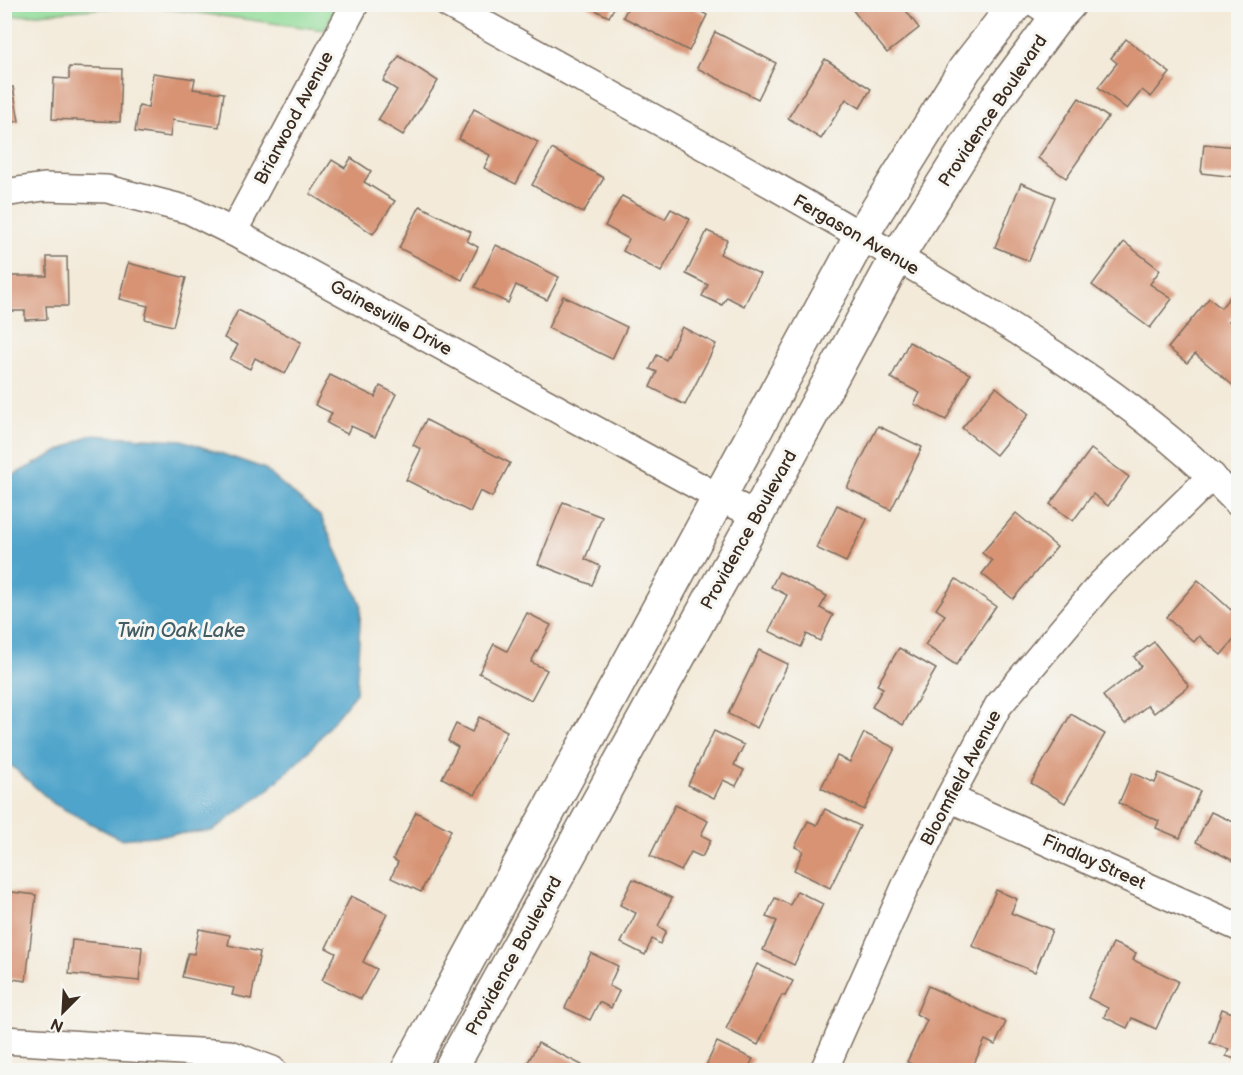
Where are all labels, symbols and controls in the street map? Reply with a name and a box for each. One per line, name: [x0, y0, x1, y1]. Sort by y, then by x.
street label: Providence Boulevard: [934, 31, 1052, 191]
street label: Briarwood Avenue: [250, 48, 338, 188]
street label: Fergason Avenue: [789, 190, 923, 280]
street label: Gainesville Drive: [326, 276, 456, 360]
street label: Providence Boulevard: [697, 447, 801, 613]
water label: Twin Oak Lake: [117, 619, 246, 643]
street label: Bloomfield Avenue: [916, 706, 1006, 849]
street label: Findlay Street: [1039, 830, 1149, 894]
street label: Providence Boulevard: [462, 873, 566, 1039]
north arrow: [33, 982, 93, 1042]
text: N: [48, 1013, 67, 1035]

